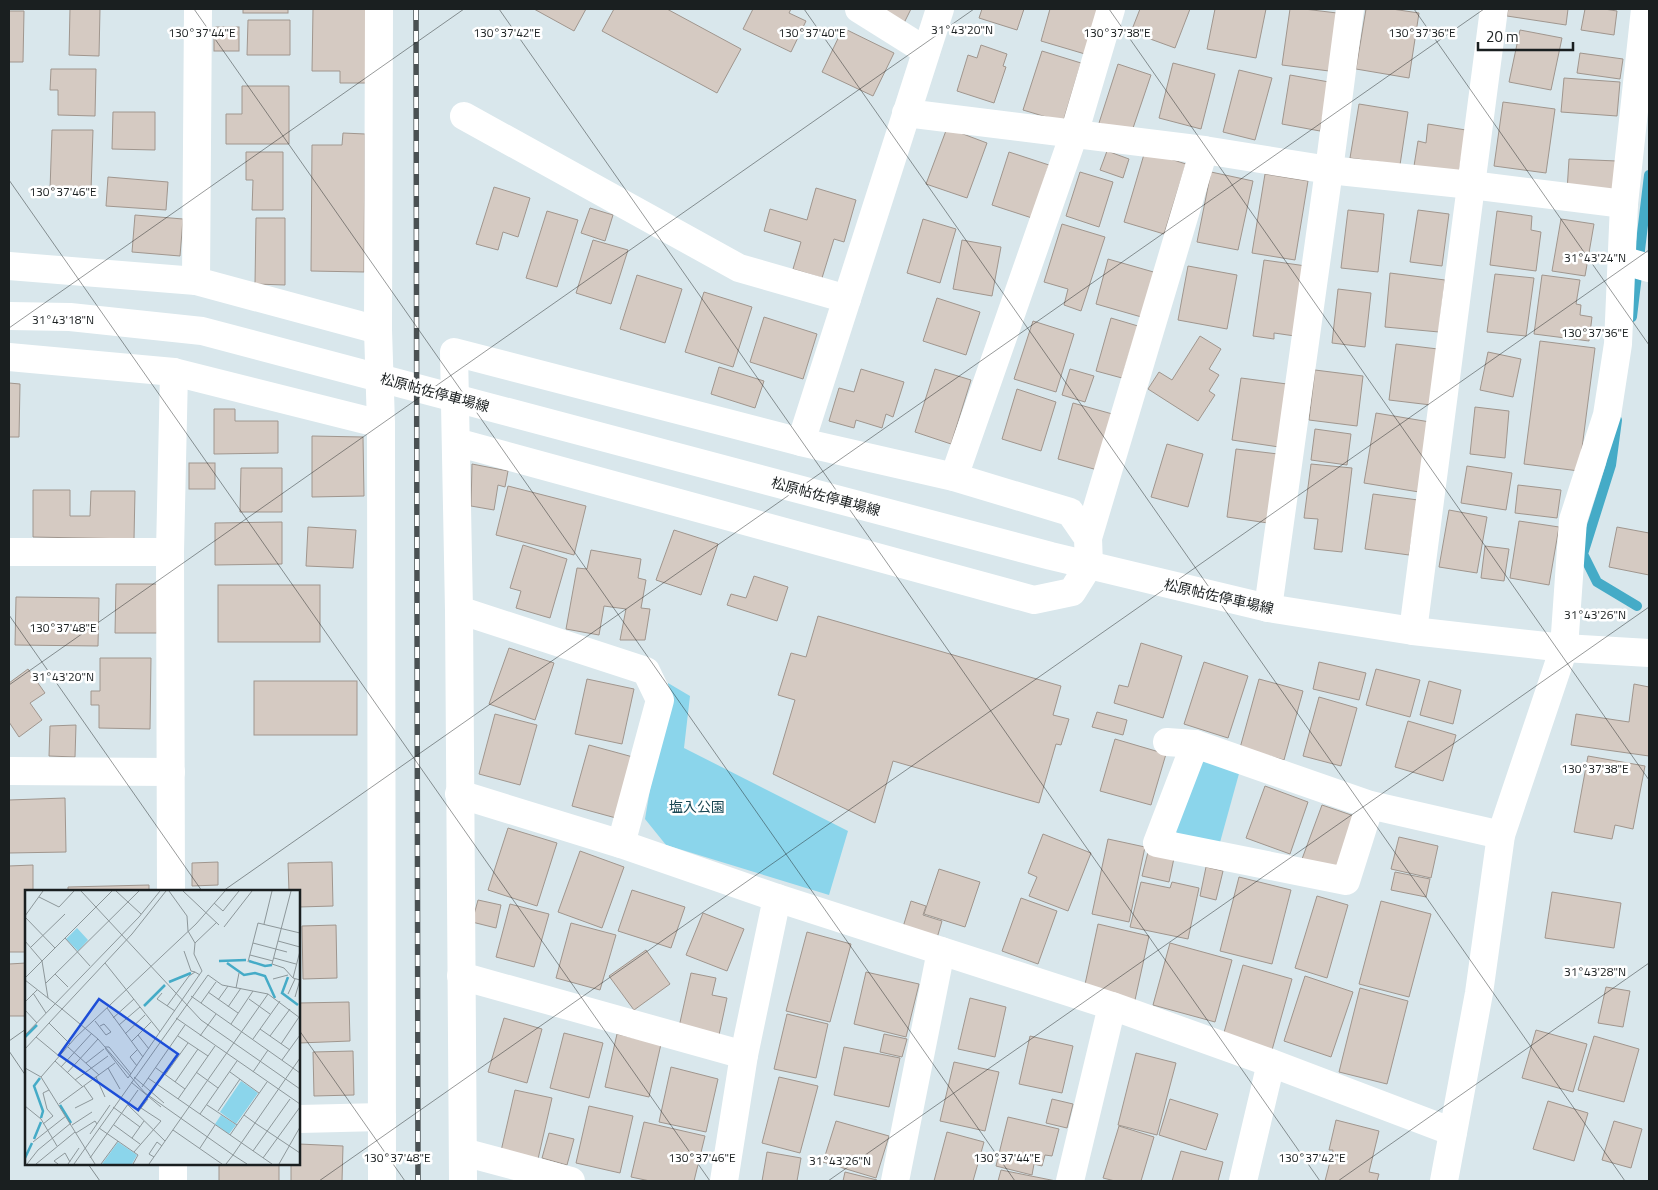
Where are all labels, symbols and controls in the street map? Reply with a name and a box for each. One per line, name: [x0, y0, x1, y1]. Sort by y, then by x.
text: 31°43'20"N: [931, 20, 993, 39]
scale bar: [1478, 20, 1573, 52]
text: 130°37'44"E: [168, 23, 236, 42]
text: 130°37'42"E: [473, 23, 541, 42]
text: 130°37'40"E: [778, 23, 846, 42]
text: 130°37'38"E: [1083, 23, 1151, 42]
text: 130°37'36"E: [1388, 23, 1456, 42]
text: 20 m: [1486, 25, 1519, 48]
text: 130°37'46"E: [29, 182, 97, 201]
text: 31°43'24"N: [1564, 248, 1626, 267]
text: 31°43'18"N: [32, 310, 94, 329]
text: 130°37'36"E: [1561, 323, 1629, 342]
street label: 松原帖佐停車場線: [378, 367, 492, 417]
street label: 松原帖佐停車場線: [769, 471, 883, 521]
street label: 松原帖佐停車場線: [1162, 573, 1276, 619]
text: 31°43'26"N: [1564, 605, 1626, 624]
text: 130°37'48"E: [29, 618, 97, 637]
text: 31°43'20"N: [32, 667, 94, 686]
text: 130°37'38"E: [1561, 759, 1629, 778]
park label: 塩入公園: [669, 796, 725, 817]
inset map: [25, 890, 300, 1165]
text: 31°43'28"N: [1564, 962, 1626, 981]
text: 130°37'48"E: [363, 1148, 431, 1167]
text: 130°37'46"E: [668, 1148, 736, 1167]
text: 130°37'44"E: [973, 1148, 1041, 1167]
text: 130°37'42"E: [1278, 1148, 1346, 1167]
text: 31°43'26"N: [809, 1151, 871, 1170]

